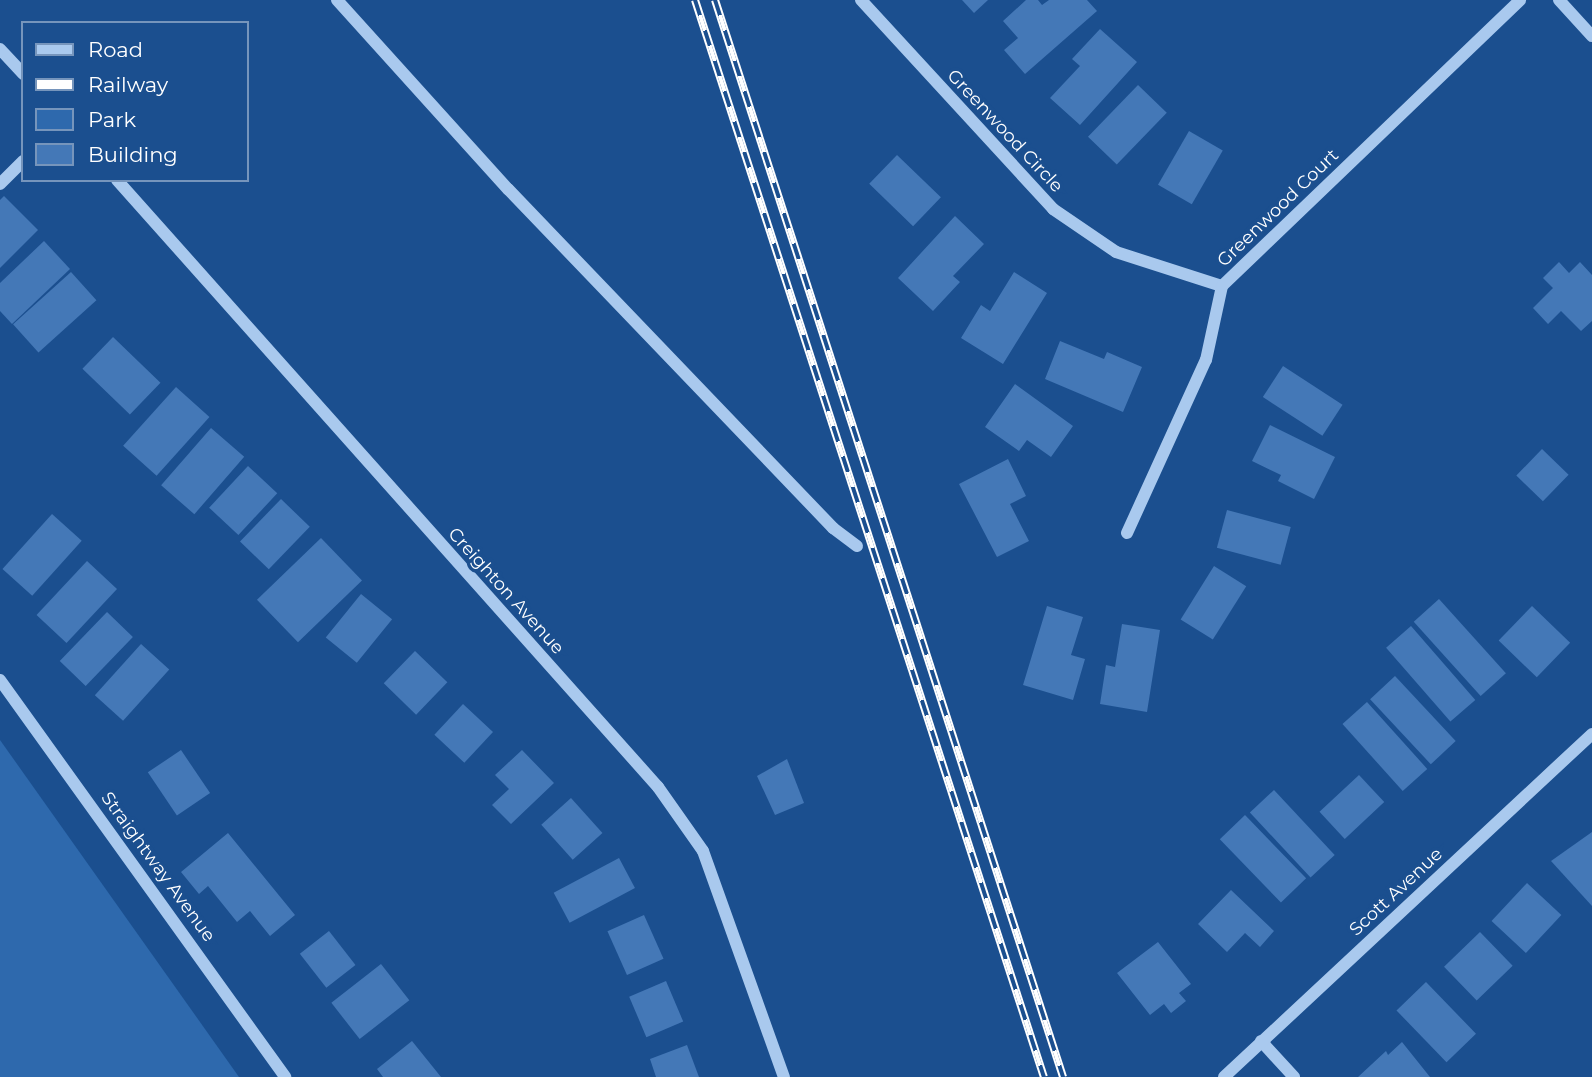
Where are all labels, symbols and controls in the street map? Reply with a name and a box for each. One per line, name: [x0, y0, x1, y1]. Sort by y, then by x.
legend: [21, 21, 248, 182]
text: Road: [88, 37, 143, 62]
street label: Greenwood Circle: [943, 65, 1067, 197]
text: Railway: [88, 72, 168, 97]
text: Park: [88, 107, 136, 132]
text: Building: [88, 142, 178, 167]
street label: Greenwood Court: [1213, 145, 1343, 271]
street label: Creighton Avenue: [443, 523, 569, 659]
street label: Straightway Avenue: [96, 788, 220, 946]
street label: Scott Avenue: [1345, 843, 1447, 941]

